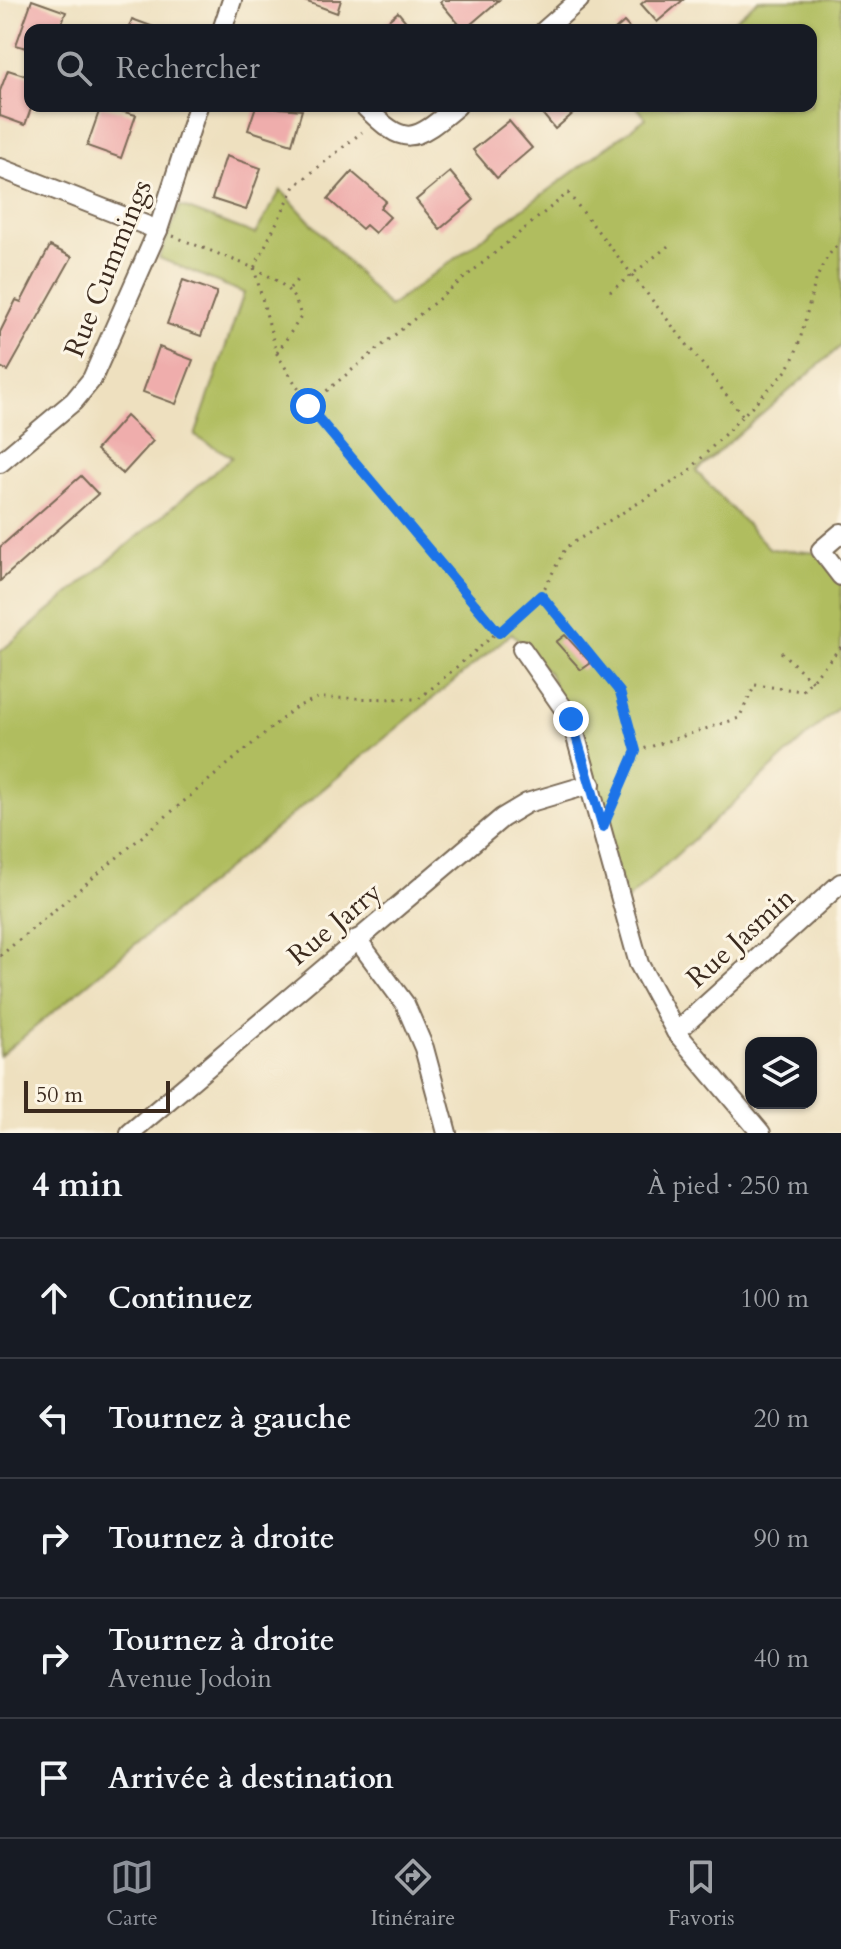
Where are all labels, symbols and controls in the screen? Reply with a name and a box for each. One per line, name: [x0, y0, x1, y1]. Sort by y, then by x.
search box: [24, 24, 817, 112]
icon: search: [52, 46, 96, 90]
text: Rechercher: [116, 48, 260, 89]
street label: Rue Cummings: [55, 174, 161, 363]
route start: [290, 388, 326, 424]
route end: [553, 701, 589, 737]
street label: Rue Jarry: [280, 873, 390, 974]
street label: Rue Jasmin: [678, 879, 803, 997]
map controls: [745, 1037, 817, 1109]
button: layers: [745, 1037, 817, 1109]
scale bar: [24, 1077, 170, 1113]
text: 50 m: [36, 1080, 83, 1110]
text: 4 min: [32, 1162, 123, 1208]
text: À pied · 250 m: [647, 1168, 809, 1203]
icon: ahead: [32, 1276, 76, 1320]
text: Continuez: [108, 1278, 252, 1319]
text: 100 m: [740, 1281, 809, 1316]
icon: left: [32, 1396, 76, 1440]
text: Tournez à gauche: [108, 1398, 352, 1439]
text: 20 m: [753, 1401, 809, 1436]
icon: right: [32, 1516, 76, 1560]
text: Tournez à droite: [108, 1518, 335, 1559]
text: 90 m: [753, 1521, 809, 1556]
text: Tournez à droite: [108, 1620, 335, 1661]
icon: right: [32, 1636, 76, 1680]
text: 40 m: [753, 1641, 809, 1676]
text: Avenue Jodoin: [108, 1661, 272, 1696]
icon: arrive: [32, 1756, 76, 1800]
text: Arrivée à destination: [108, 1758, 394, 1799]
tab: Carte: [106, 1855, 158, 1933]
tab: Itinéraire: [370, 1855, 455, 1933]
tab: Favoris: [668, 1855, 735, 1933]

